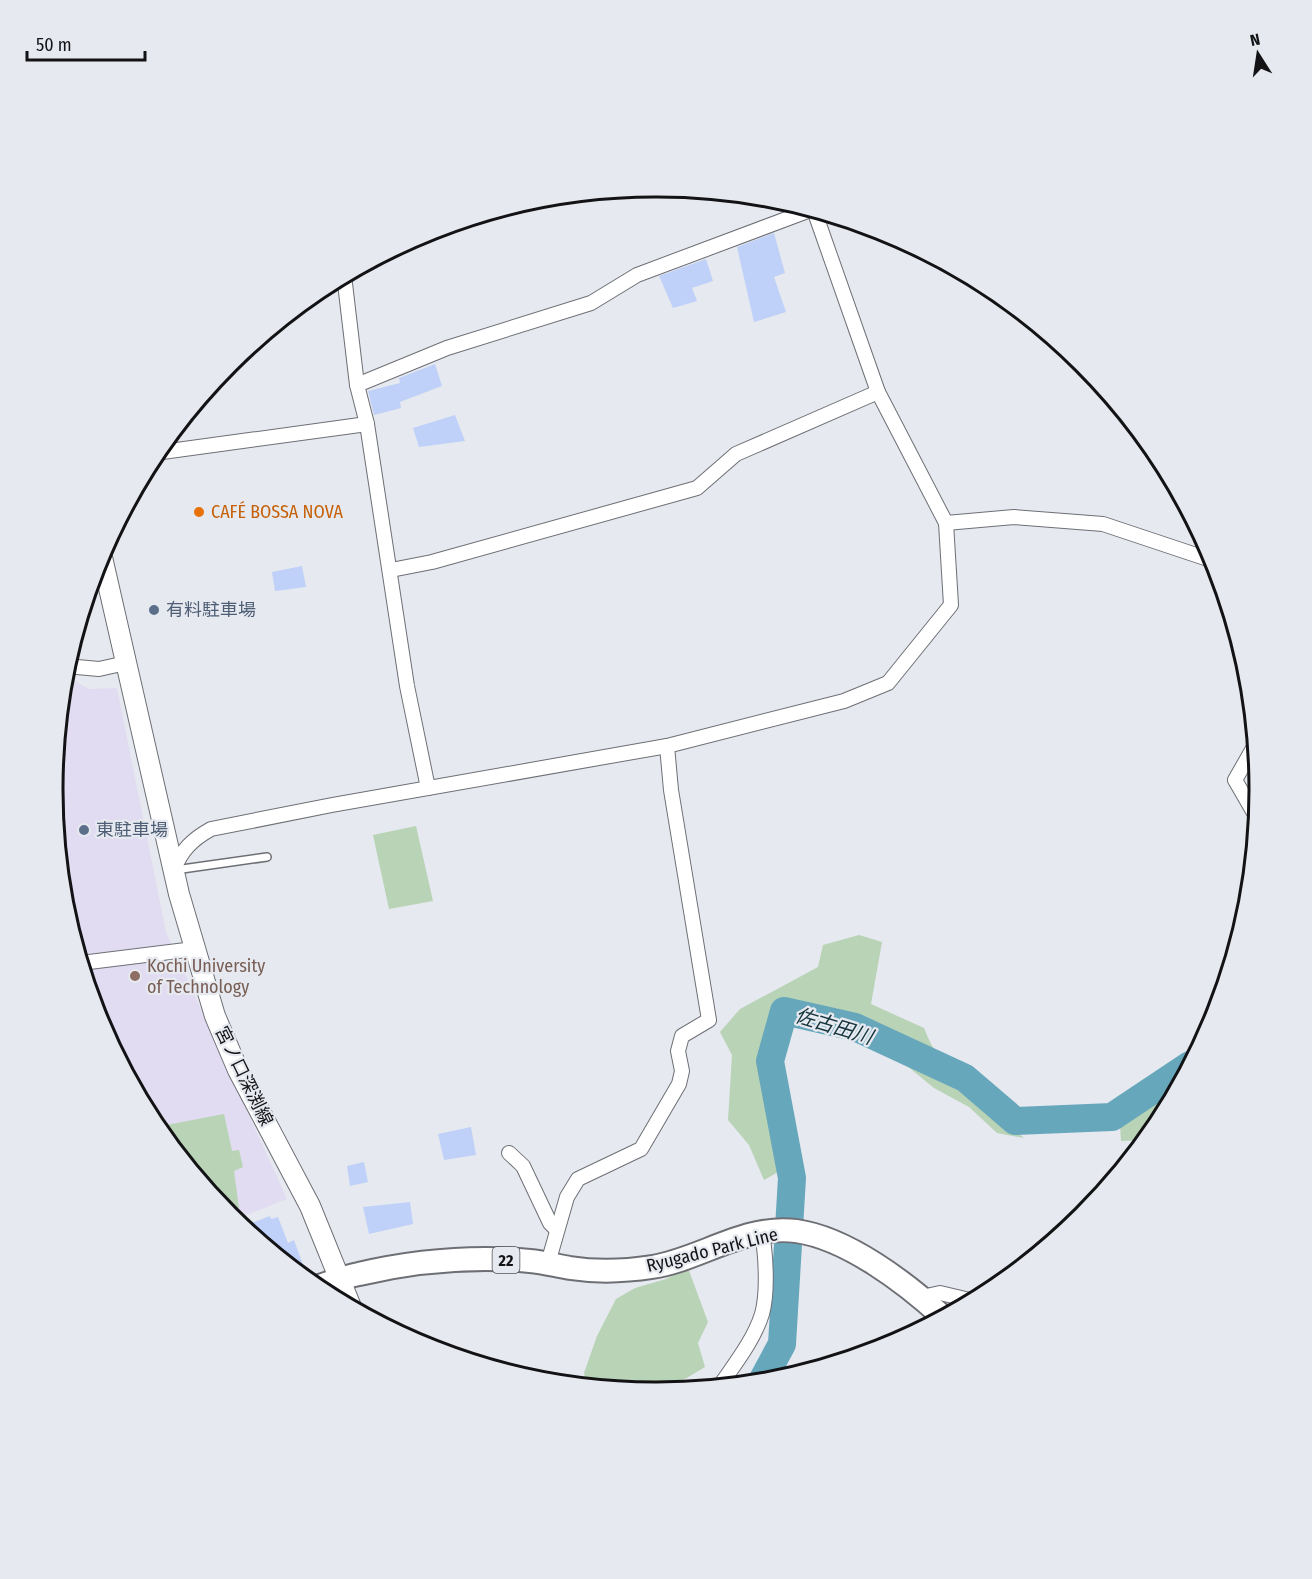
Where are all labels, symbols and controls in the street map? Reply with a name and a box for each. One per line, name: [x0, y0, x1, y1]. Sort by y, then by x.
scale bar: [27, 24, 146, 62]
north arrow: [1228, 24, 1288, 84]
text: N: [1248, 30, 1262, 50]
text: 50 m: [36, 34, 72, 56]
place label: CAFÉ BOSSA NOVA: [211, 500, 344, 523]
marker: CAFÉ BOSSA NOVA: [192, 505, 206, 519]
place label: 有料駐車場: [166, 599, 256, 621]
marker: 有料駐車場: [147, 603, 161, 617]
place label: 東駐車場: [96, 819, 168, 841]
marker: 東駐車場: [77, 823, 91, 837]
place label: Kochi University of Technology: [147, 955, 265, 998]
marker: Kochi University of Technology: [128, 969, 142, 983]
water label: 佐古田川: [792, 1003, 878, 1050]
street label: 宮ノ口深渕線: [210, 1023, 278, 1129]
street label: Ryugado Park Line: [644, 1223, 780, 1277]
road number: 22: [492, 1247, 520, 1273]

